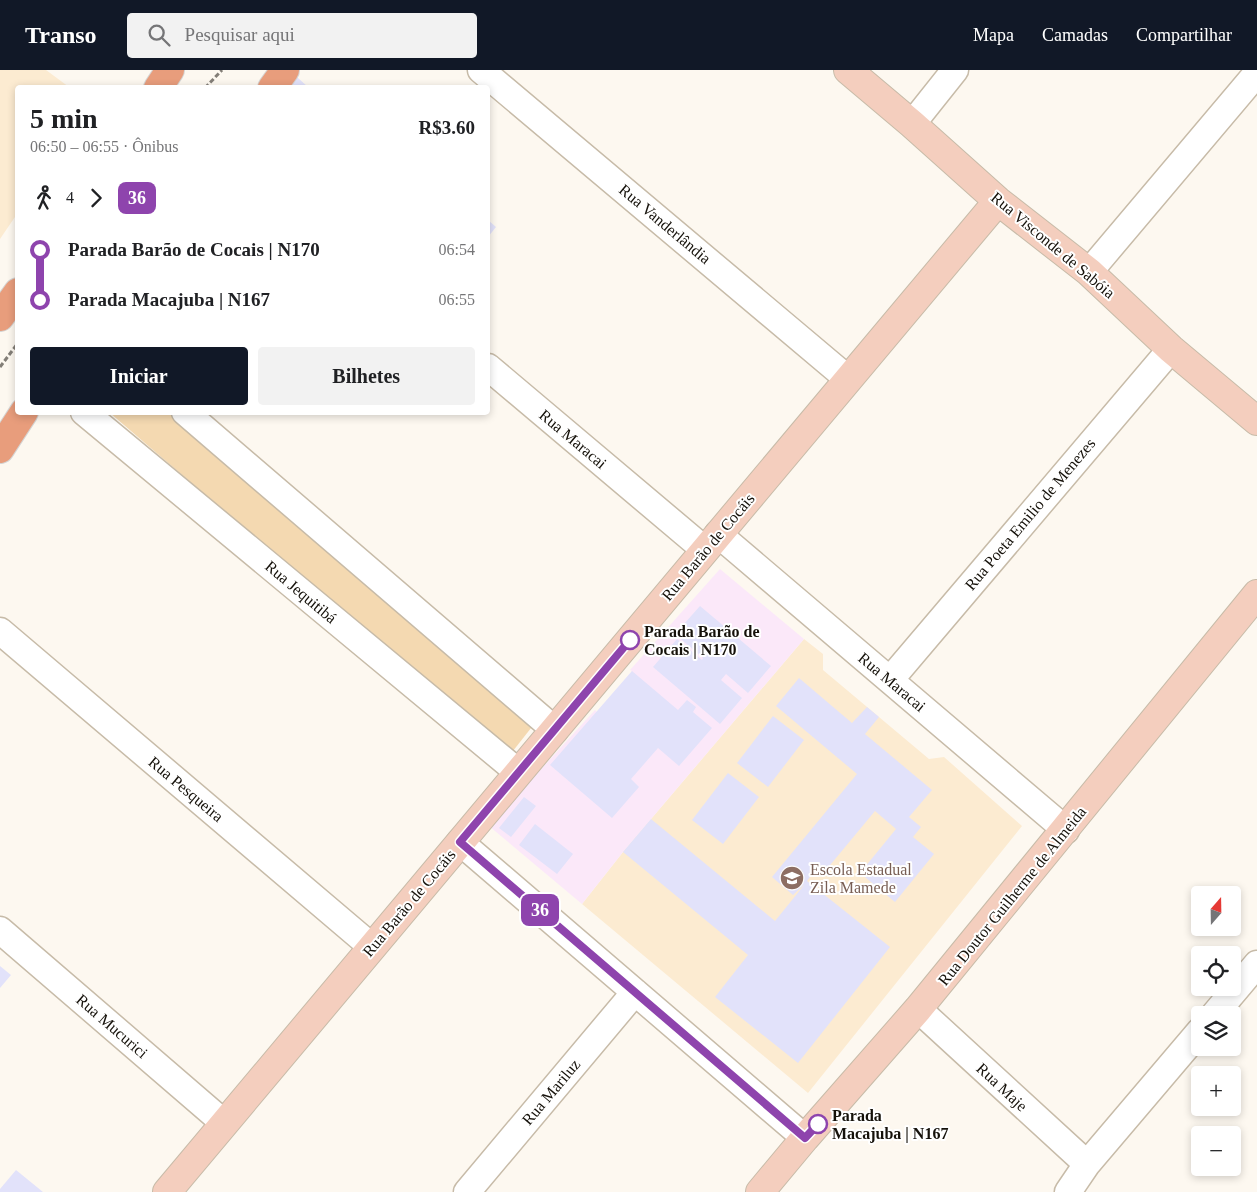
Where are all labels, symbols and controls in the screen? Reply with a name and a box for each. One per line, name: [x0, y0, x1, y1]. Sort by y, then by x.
search box: [127, 13, 477, 58]
icon: search: [145, 21, 173, 49]
text: Transo: [25, 22, 97, 48]
text: Pesquisar aqui: [185, 24, 295, 45]
text: Mapa: [973, 25, 1014, 45]
text: Camadas: [1042, 25, 1108, 45]
text: Compartilhar: [1136, 25, 1232, 45]
text: 5 min: [30, 103, 98, 134]
text: R$3.60: [419, 117, 475, 138]
text: 06:50 – 06:55 · Ônibus: [30, 138, 178, 155]
street label: Rua Vanderlândia: [616, 181, 714, 267]
icon: walk: [30, 184, 58, 212]
icon: forward: [82, 184, 110, 212]
text: 36: [128, 188, 146, 208]
street label: Rua Visconde de Sabóia: [988, 188, 1118, 302]
text: 4: [66, 189, 74, 206]
text: Parada Barão de Cocais | N170: [68, 239, 320, 260]
text: 06:54: [439, 241, 475, 258]
text: Parada Macajuba | N167: [68, 289, 270, 310]
text: 06:55: [439, 291, 475, 308]
button: Iniciar: [30, 347, 248, 405]
button: Bilhetes: [258, 347, 475, 405]
street label: Rua Maracai: [536, 406, 610, 472]
street label: Rua Poeta Emilio de Menezes: [962, 435, 1098, 593]
street label: Rua Barão de Cocáis: [658, 490, 758, 604]
street label: Rua Jequitibá: [261, 557, 340, 627]
place label: Parada Barão de Cocais | N170: [644, 623, 760, 659]
marker: Parada Barão de Cocais | N170: [620, 630, 640, 650]
street label: Rua Maracai: [855, 649, 929, 715]
street label: Rua Pesqueira: [145, 753, 227, 826]
street label: Rua Doutor Guilherme de Almeida: [935, 803, 1089, 989]
street label: Rua Barão de Cocáis: [359, 846, 459, 960]
place label: Escola Estadual Zila Mamede: [810, 861, 912, 896]
school or university icon: Escola Estadual Zila Mamede: [779, 865, 805, 891]
north arrow: [1191, 886, 1241, 936]
map controls: [1191, 886, 1241, 1176]
line badge: 36: [518, 894, 562, 926]
text: 36: [531, 900, 549, 920]
button: locate: [1191, 946, 1241, 996]
street label: Rua Mucurici: [73, 991, 151, 1062]
button: layers: [1191, 1006, 1241, 1056]
street label: Rua Mariluz: [519, 1056, 583, 1128]
street label: Rua Maje: [973, 1059, 1031, 1115]
button: +: [1191, 1066, 1241, 1116]
place label: Parada Macajuba | N167: [832, 1107, 948, 1143]
marker: Parada Macajuba | N167: [808, 1114, 828, 1134]
button: −: [1191, 1126, 1241, 1176]

